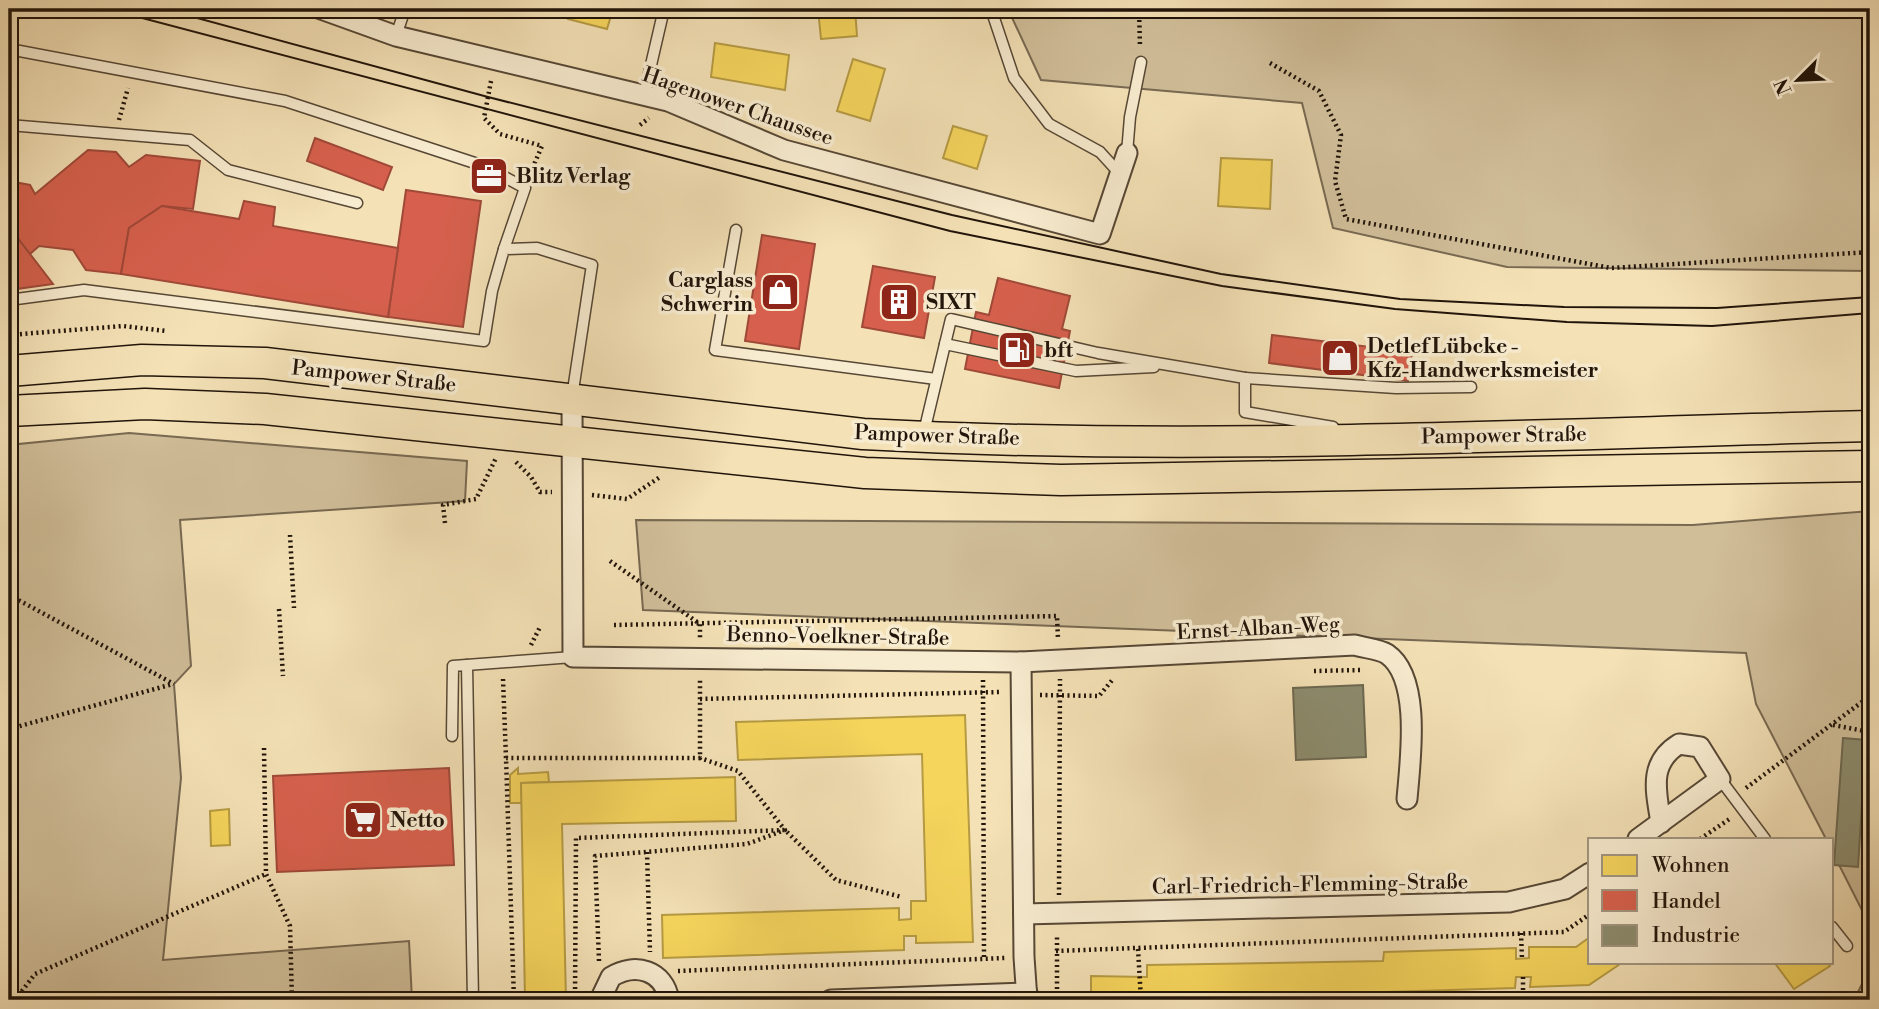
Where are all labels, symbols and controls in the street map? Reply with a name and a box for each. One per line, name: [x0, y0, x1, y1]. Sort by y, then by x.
north arrow: [1764, 46, 1834, 116]
street label: Hagenower Chaussee: [639, 62, 837, 152]
text: N: [1769, 75, 1797, 98]
office icon: Blitz Verlag: [468, 155, 510, 197]
place label: Blitz Verlag: [516, 164, 631, 190]
place label: Carglass Schwerin: [661, 268, 753, 318]
shop icon: Carglass Schwerin: [759, 271, 801, 313]
building icon: SIXT: [878, 281, 920, 323]
place label: SIXT: [926, 290, 976, 316]
fuel station icon: bft: [996, 329, 1038, 371]
place label: Detlef Lübcke - Kfz-Handwerksmeister: [1367, 334, 1598, 384]
shop icon: Detlef Lübcke - Kfz-Handwerksmeister: [1319, 337, 1361, 379]
place label: bft: [1044, 338, 1073, 364]
street label: Pampower Straße: [290, 355, 458, 399]
street label: Pampower Straße: [854, 420, 1020, 452]
street label: Pampower Straße: [1421, 422, 1587, 450]
street label: Ernst-Alban-Weg: [1176, 612, 1341, 646]
street label: Benno-Voelkner-Straße: [725, 622, 950, 652]
supermarket icon: Netto: [342, 799, 384, 841]
place label: Netto: [390, 808, 445, 834]
legend: [1588, 838, 1834, 964]
text: Wohnen: [1651, 853, 1730, 879]
street label: Carl-Friedrich-Flemming-Straße: [1152, 869, 1468, 901]
text: Handel: [1652, 889, 1721, 915]
text: Industrie: [1652, 923, 1740, 949]

